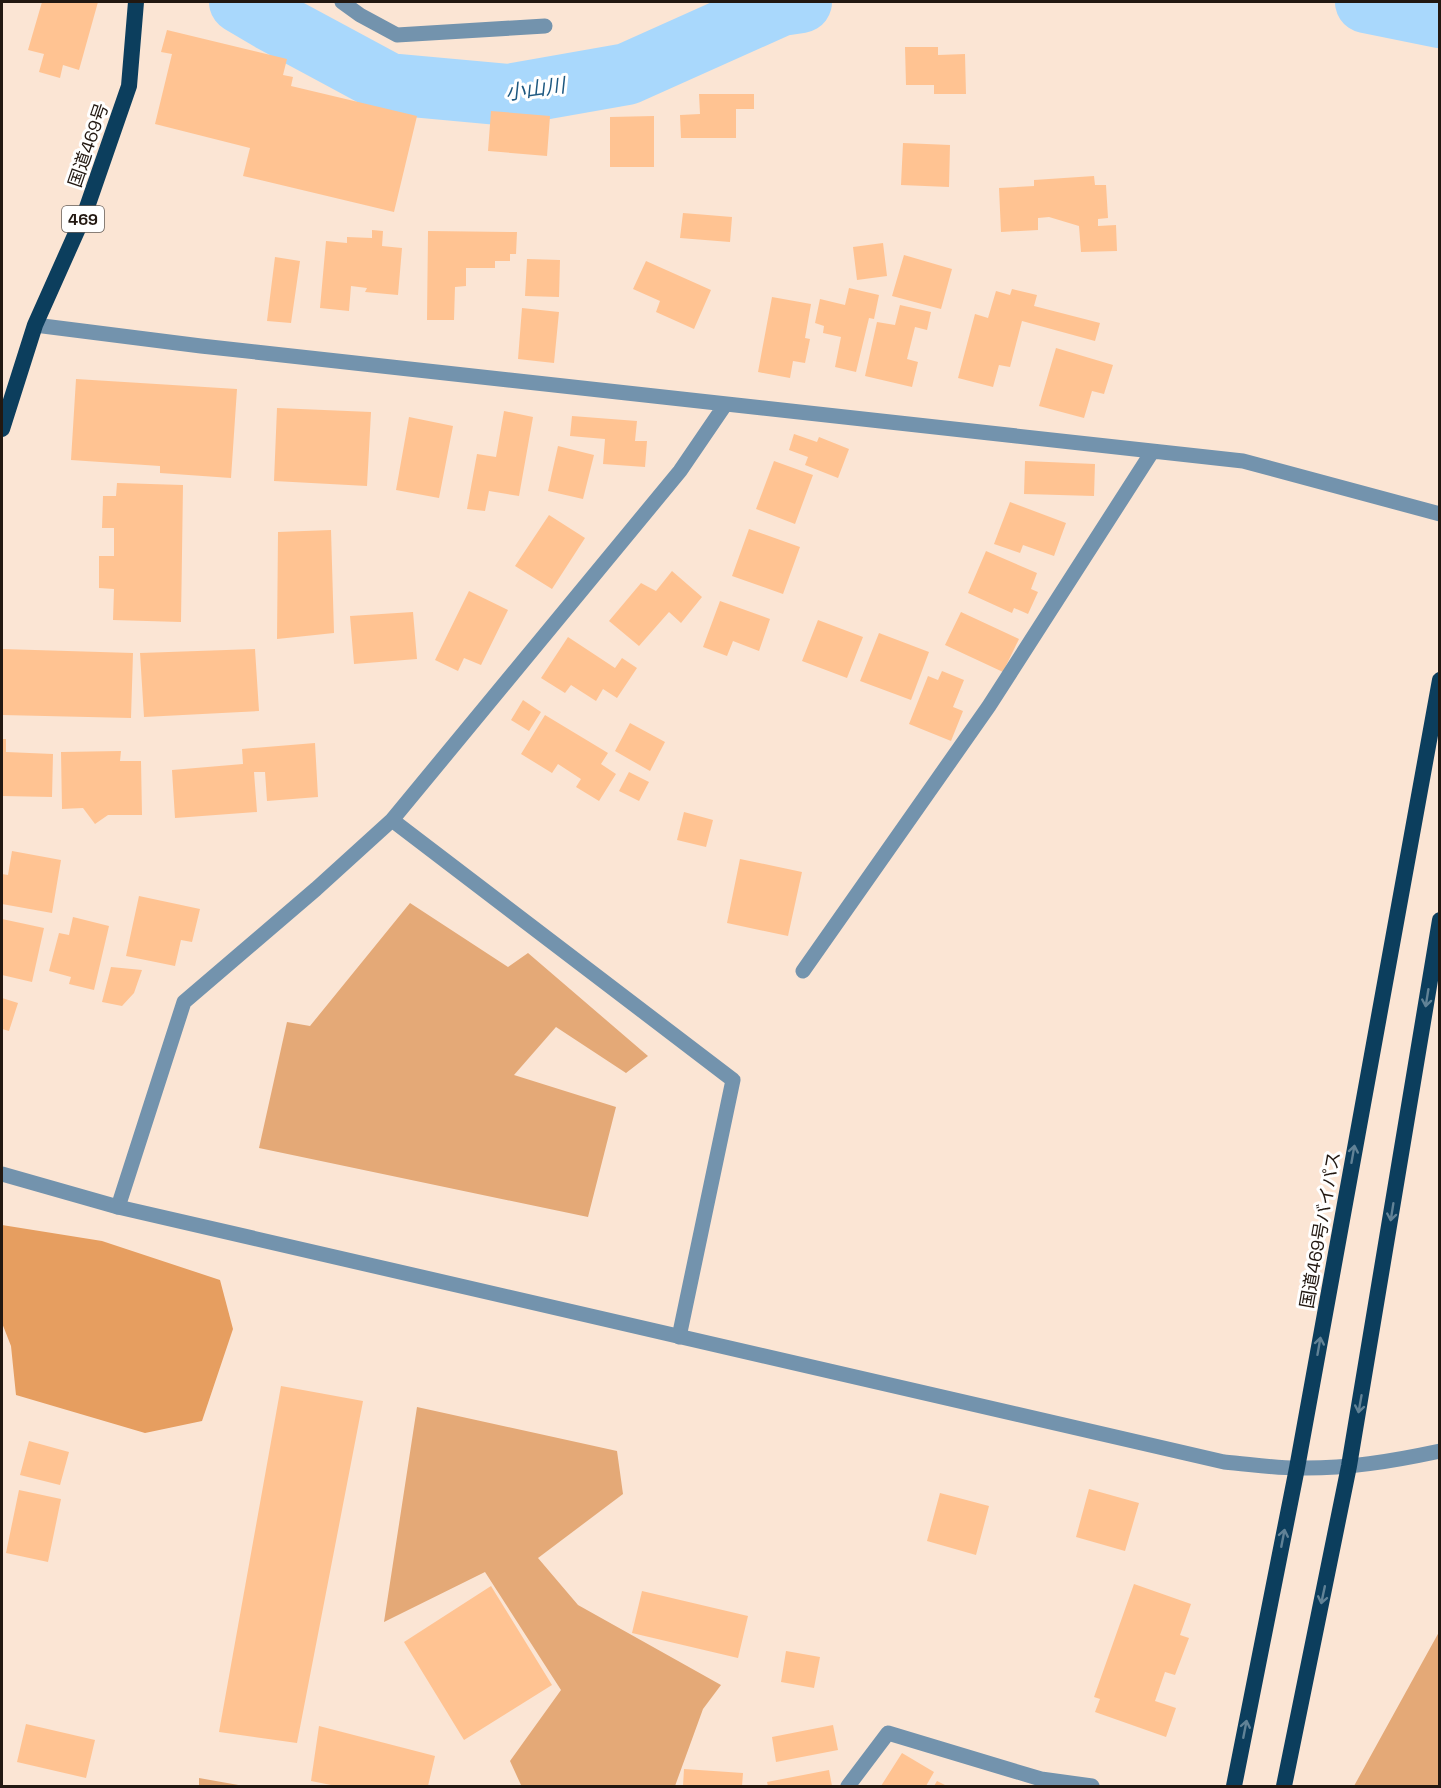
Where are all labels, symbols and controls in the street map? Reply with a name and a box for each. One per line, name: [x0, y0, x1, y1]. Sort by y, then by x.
water label: 小山川: [503, 72, 568, 106]
street label: 国道469号: [63, 100, 113, 190]
road number: 469: [62, 206, 104, 232]
one-way arrow: [1421, 988, 1432, 1008]
one-way arrow: [1348, 1145, 1359, 1165]
street label: 国道469号バイパス: [1295, 1150, 1345, 1310]
one-way arrow: [1386, 1201, 1397, 1221]
one-way arrow: [1313, 1337, 1324, 1356]
one-way arrow: [1354, 1394, 1365, 1413]
one-way arrow: [1278, 1529, 1289, 1548]
one-way arrow: [1317, 1585, 1328, 1605]
one-way arrow: [1240, 1720, 1251, 1739]

